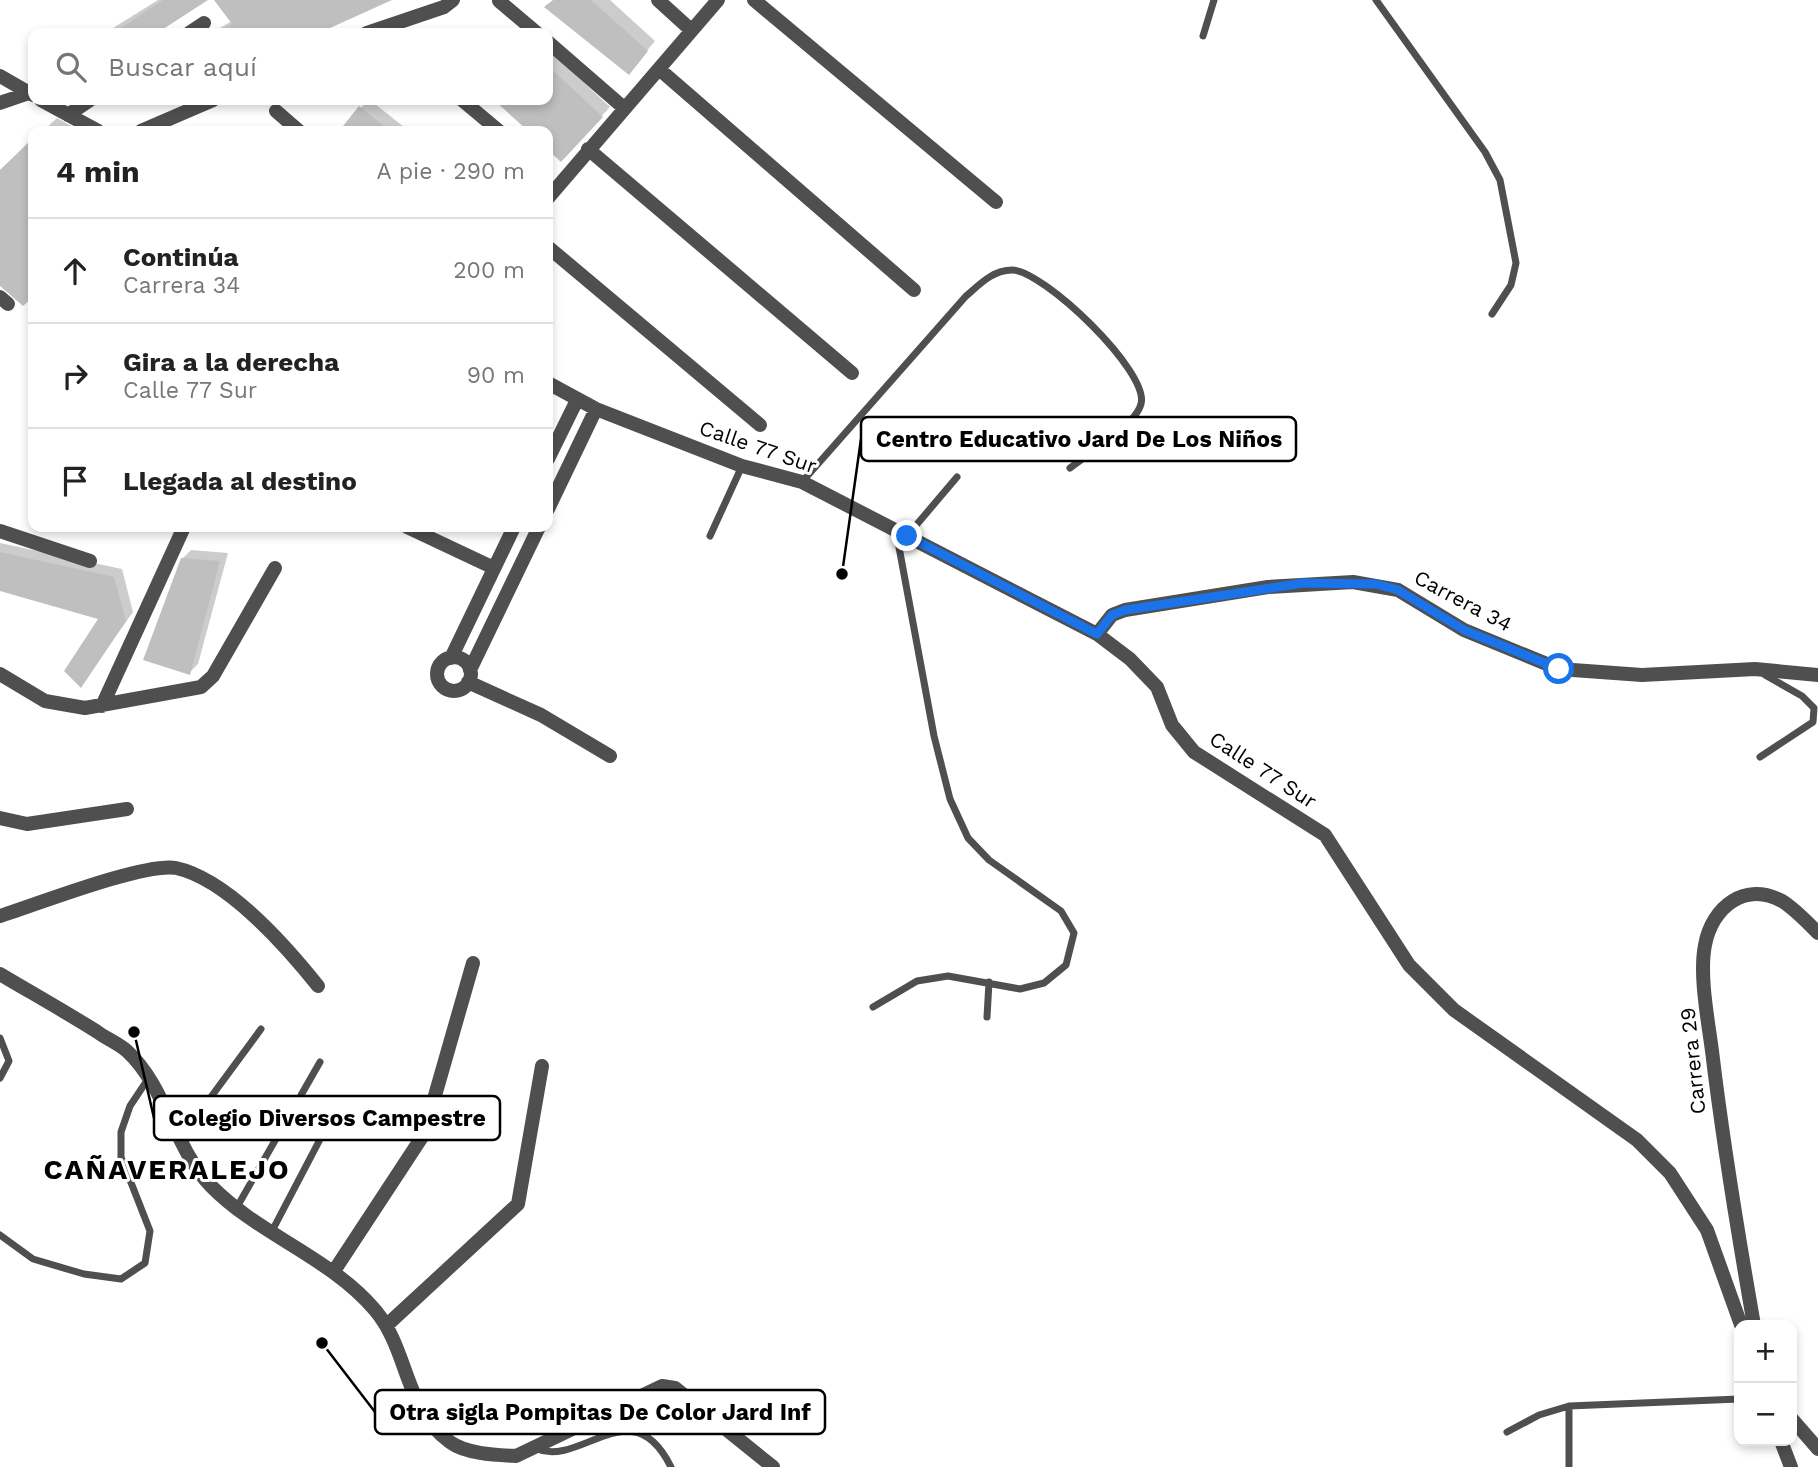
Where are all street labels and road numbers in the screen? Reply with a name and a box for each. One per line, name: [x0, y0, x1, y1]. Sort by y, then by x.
street label: Calle 77 Sur: [696, 415, 821, 478]
street label: Carrera 34: [1410, 564, 1516, 637]
street label: Calle 77 Sur: [1205, 726, 1322, 814]
street label: Carrera 29: [1674, 1006, 1711, 1116]

